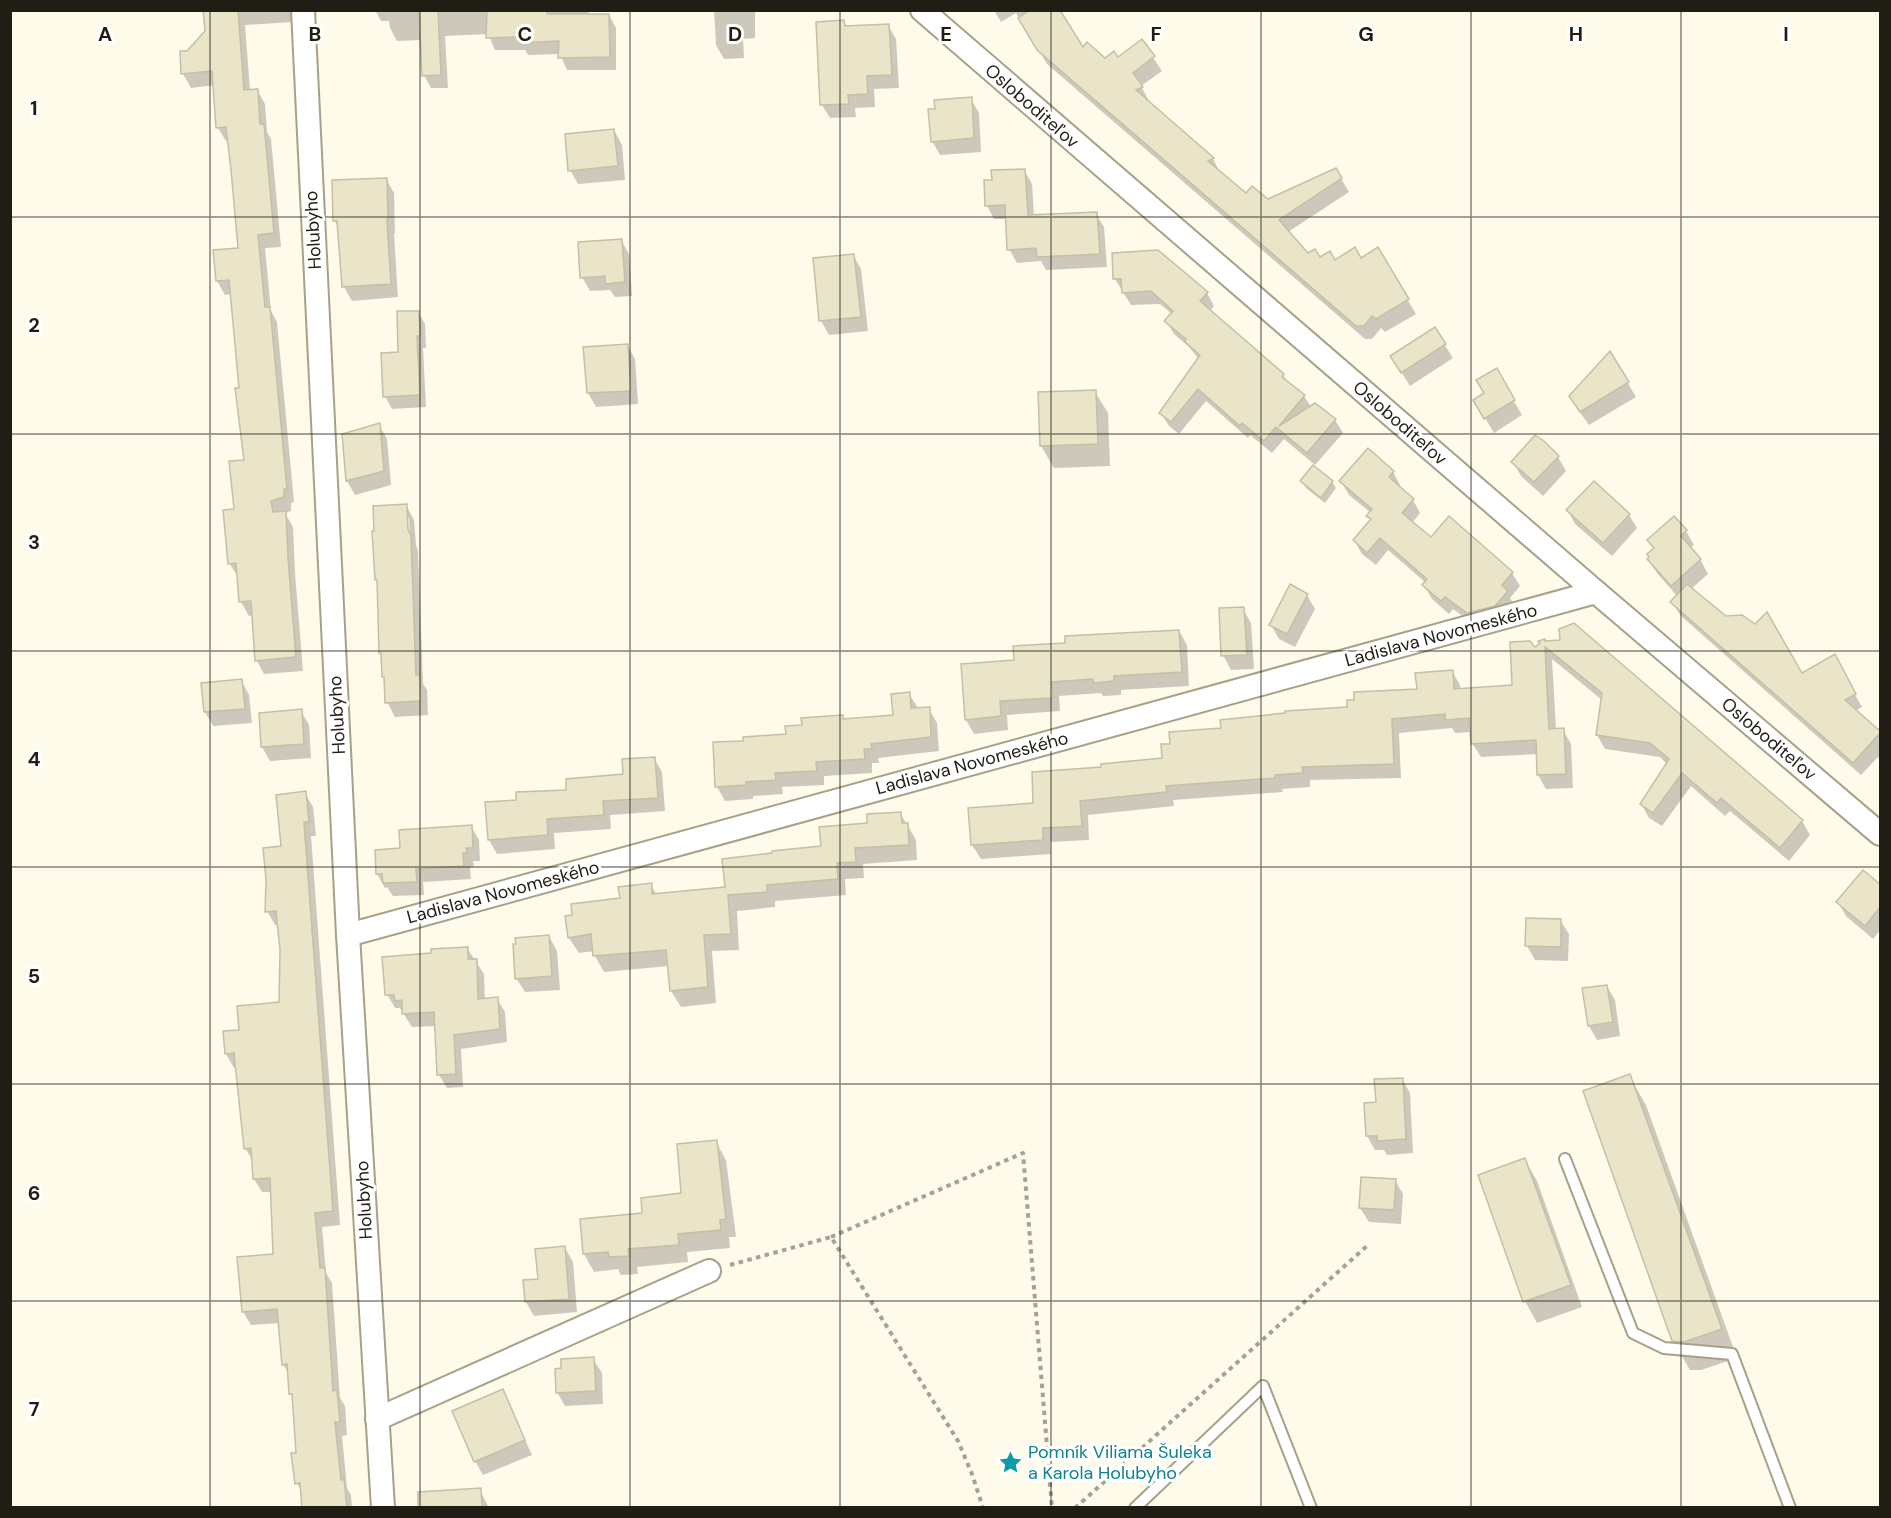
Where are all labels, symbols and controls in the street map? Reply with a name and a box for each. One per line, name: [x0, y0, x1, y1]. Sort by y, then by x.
text: A: [98, 21, 112, 47]
text: B: [309, 21, 321, 47]
text: C: [518, 21, 532, 47]
text: D: [728, 21, 742, 47]
text: E: [940, 21, 952, 47]
text: F: [1150, 21, 1162, 47]
text: G: [1358, 21, 1374, 47]
text: H: [1569, 21, 1583, 47]
text: I: [1783, 21, 1789, 47]
street label: Osloboditeľov: [980, 58, 1085, 154]
text: 1: [30, 95, 38, 121]
street label: Holubyho: [299, 190, 327, 270]
text: 2: [28, 312, 40, 338]
street label: Osloboditeľov: [1348, 375, 1453, 471]
text: 3: [28, 529, 40, 555]
street label: Ladislava Novomeského: [1342, 598, 1540, 672]
street label: Holubyho: [323, 675, 351, 755]
street label: Osloboditeľov: [1716, 692, 1822, 786]
street label: Ladislava Novomeského: [873, 726, 1071, 800]
text: 4: [28, 746, 41, 772]
street label: Ladislava Novomeského: [404, 855, 602, 929]
text: 5: [28, 963, 40, 989]
street label: Holubyho: [350, 1160, 378, 1240]
text: 6: [28, 1180, 40, 1206]
text: 7: [29, 1396, 40, 1422]
place label: Pomník Viliama Šuleka a Karola Holubyho: [1028, 1440, 1212, 1485]
place icon: Pomník Viliama Šuleka a Karola Holubyho: [997, 1449, 1023, 1475]

